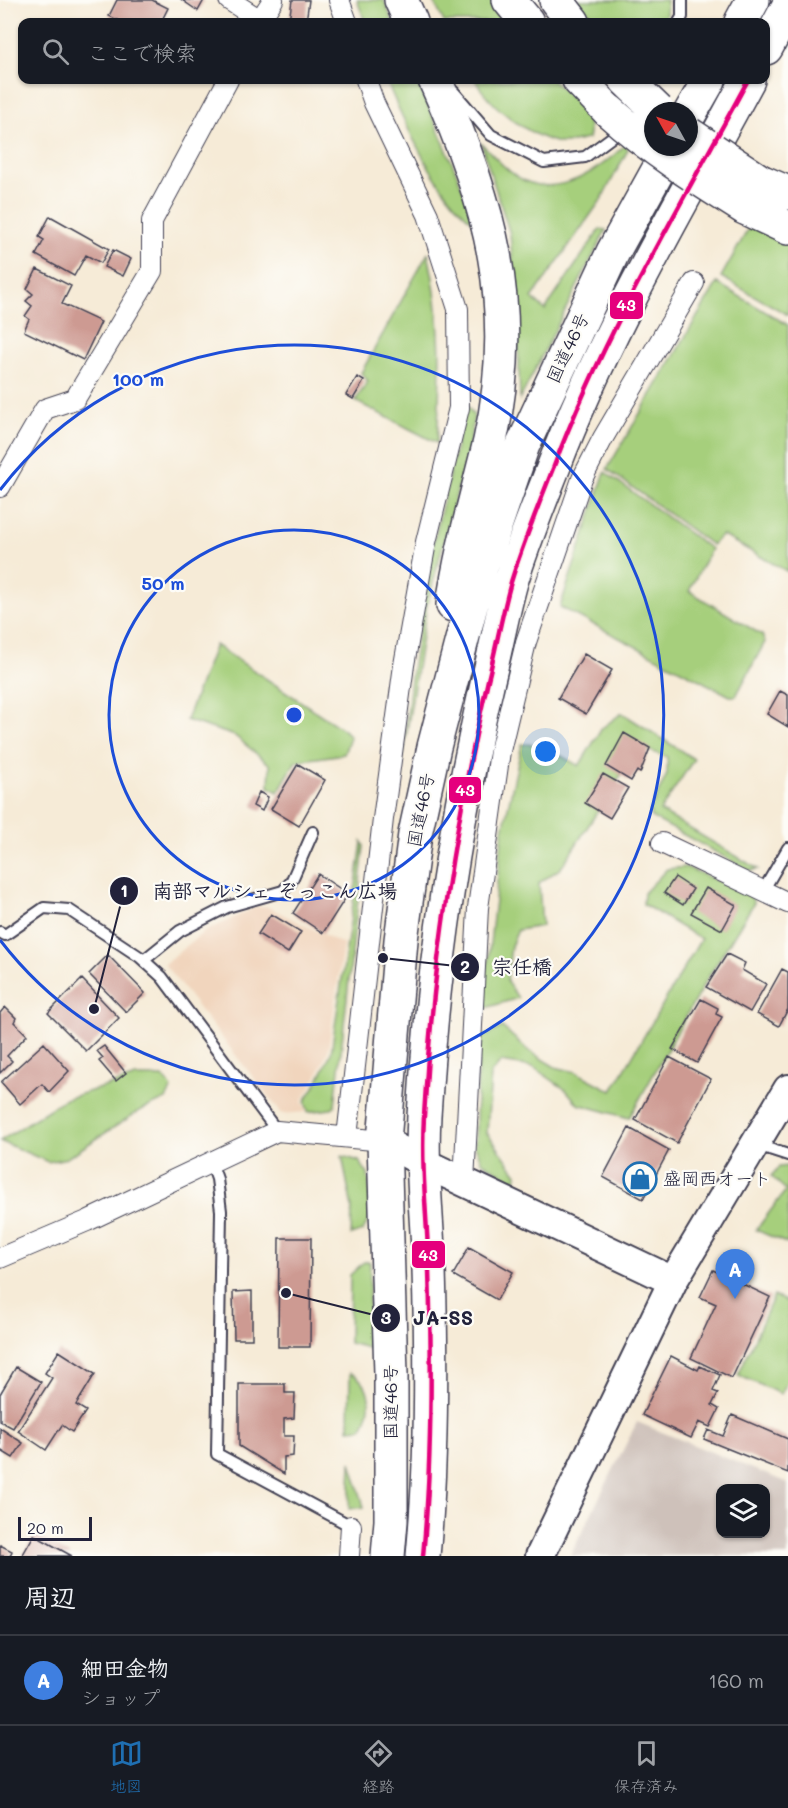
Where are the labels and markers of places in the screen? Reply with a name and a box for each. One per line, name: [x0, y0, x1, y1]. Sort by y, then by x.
centre of rings: [284, 705, 304, 725]
callout: 南部マルシェ ぞっこん広場: [109, 872, 410, 910]
callout: 宗任橋: [450, 948, 564, 986]
shop icon: 盛岡西オート: [622, 1161, 658, 1197]
place label: 盛岡西オート: [663, 1166, 771, 1190]
pin: A: [716, 1250, 754, 1299]
callout: JA-SS: [371, 1299, 486, 1337]

